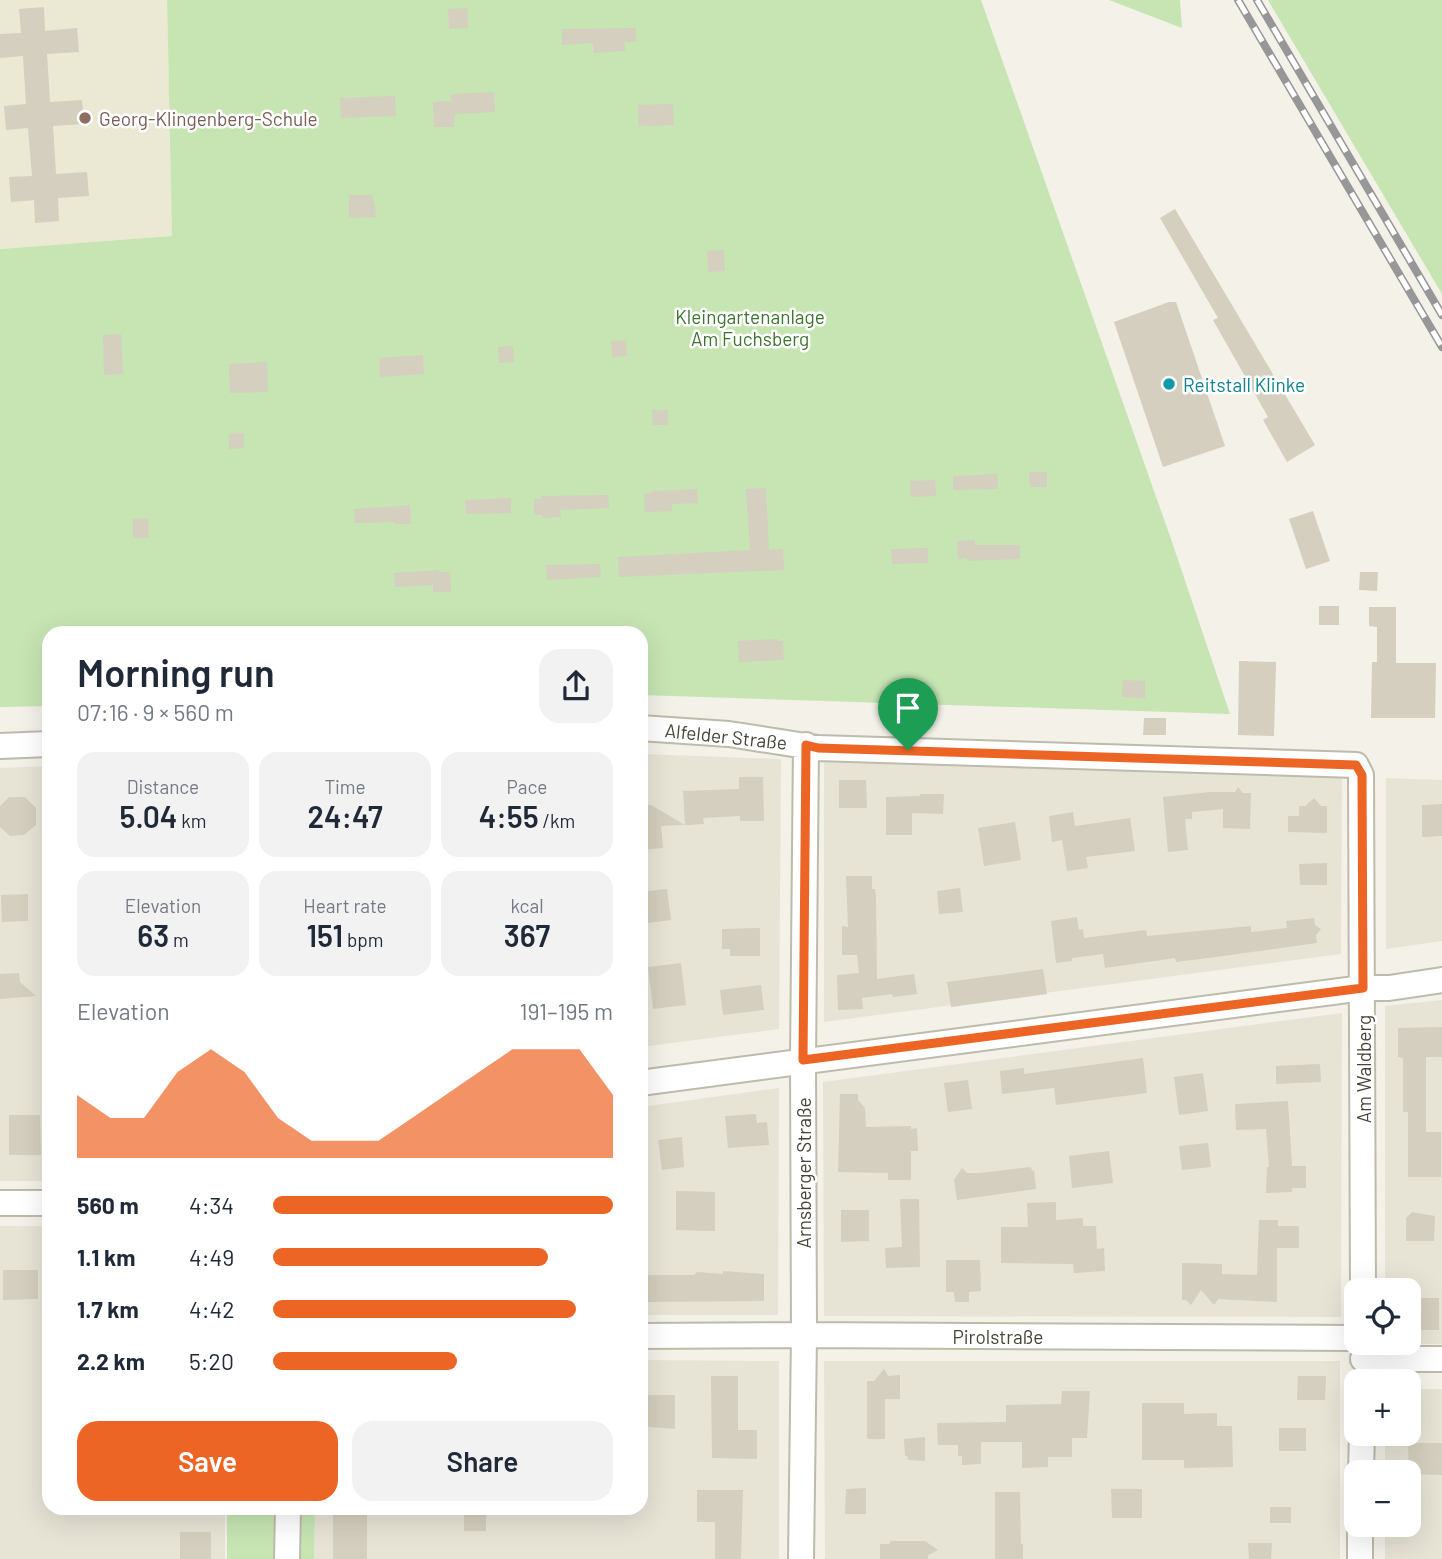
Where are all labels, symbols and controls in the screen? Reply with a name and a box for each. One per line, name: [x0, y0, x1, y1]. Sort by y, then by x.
place label: Georg-Klingenberg-Schule: [99, 107, 318, 130]
marker: Georg-Klingenberg-Schule: [77, 110, 93, 126]
park label: Kleingartenanlage Am Fuchsberg: [675, 305, 825, 350]
place label: Reitstall Klinke: [1183, 373, 1305, 396]
marker: Reitstall Klinke: [1161, 376, 1177, 392]
text: Morning run: [77, 649, 275, 695]
button: share: [539, 649, 613, 723]
pin: [878, 678, 938, 750]
icon: arrive: [889, 689, 927, 727]
text: 07:16 · 9 × 560 m: [77, 698, 234, 726]
street label: Alfelder Straße: [664, 718, 788, 754]
text: Distance: [127, 775, 199, 798]
text: Time: [324, 775, 366, 798]
text: Pace: [507, 775, 547, 798]
text: 5.04: [120, 798, 177, 834]
text: 24:47: [307, 798, 383, 834]
text: 4:55: [479, 798, 539, 834]
text: km: [177, 809, 206, 832]
text: /km: [539, 809, 575, 832]
text: Elevation: [125, 894, 201, 917]
text: Heart rate: [303, 894, 387, 917]
text: kcal: [510, 894, 544, 917]
text: 63: [137, 917, 169, 953]
text: 151: [307, 917, 343, 953]
text: 367: [504, 917, 550, 953]
text: m: [169, 928, 189, 951]
text: bpm: [343, 928, 383, 951]
text: Elevation: [77, 997, 170, 1025]
text: 191–195 m: [520, 997, 613, 1025]
street label: Am Waldberg: [1352, 1015, 1375, 1123]
street label: Arnsberger Straße: [792, 1097, 815, 1249]
text: 560 m: [77, 1191, 139, 1219]
text: 4:34: [189, 1191, 234, 1219]
text: 1.1 km: [77, 1243, 136, 1271]
text: 4:49: [189, 1243, 234, 1271]
map controls: [1344, 1278, 1421, 1537]
button: locate: [1344, 1278, 1421, 1355]
text: 1.7 km: [77, 1295, 139, 1323]
text: 4:42: [189, 1295, 234, 1323]
street label: Pirolstraße: [953, 1325, 1043, 1348]
text: 2.2 km: [77, 1347, 145, 1375]
text: 5:20: [189, 1347, 234, 1375]
button: +: [1344, 1369, 1421, 1446]
button: Save: [77, 1421, 338, 1501]
button: Share: [352, 1421, 613, 1501]
button: −: [1344, 1460, 1421, 1537]

